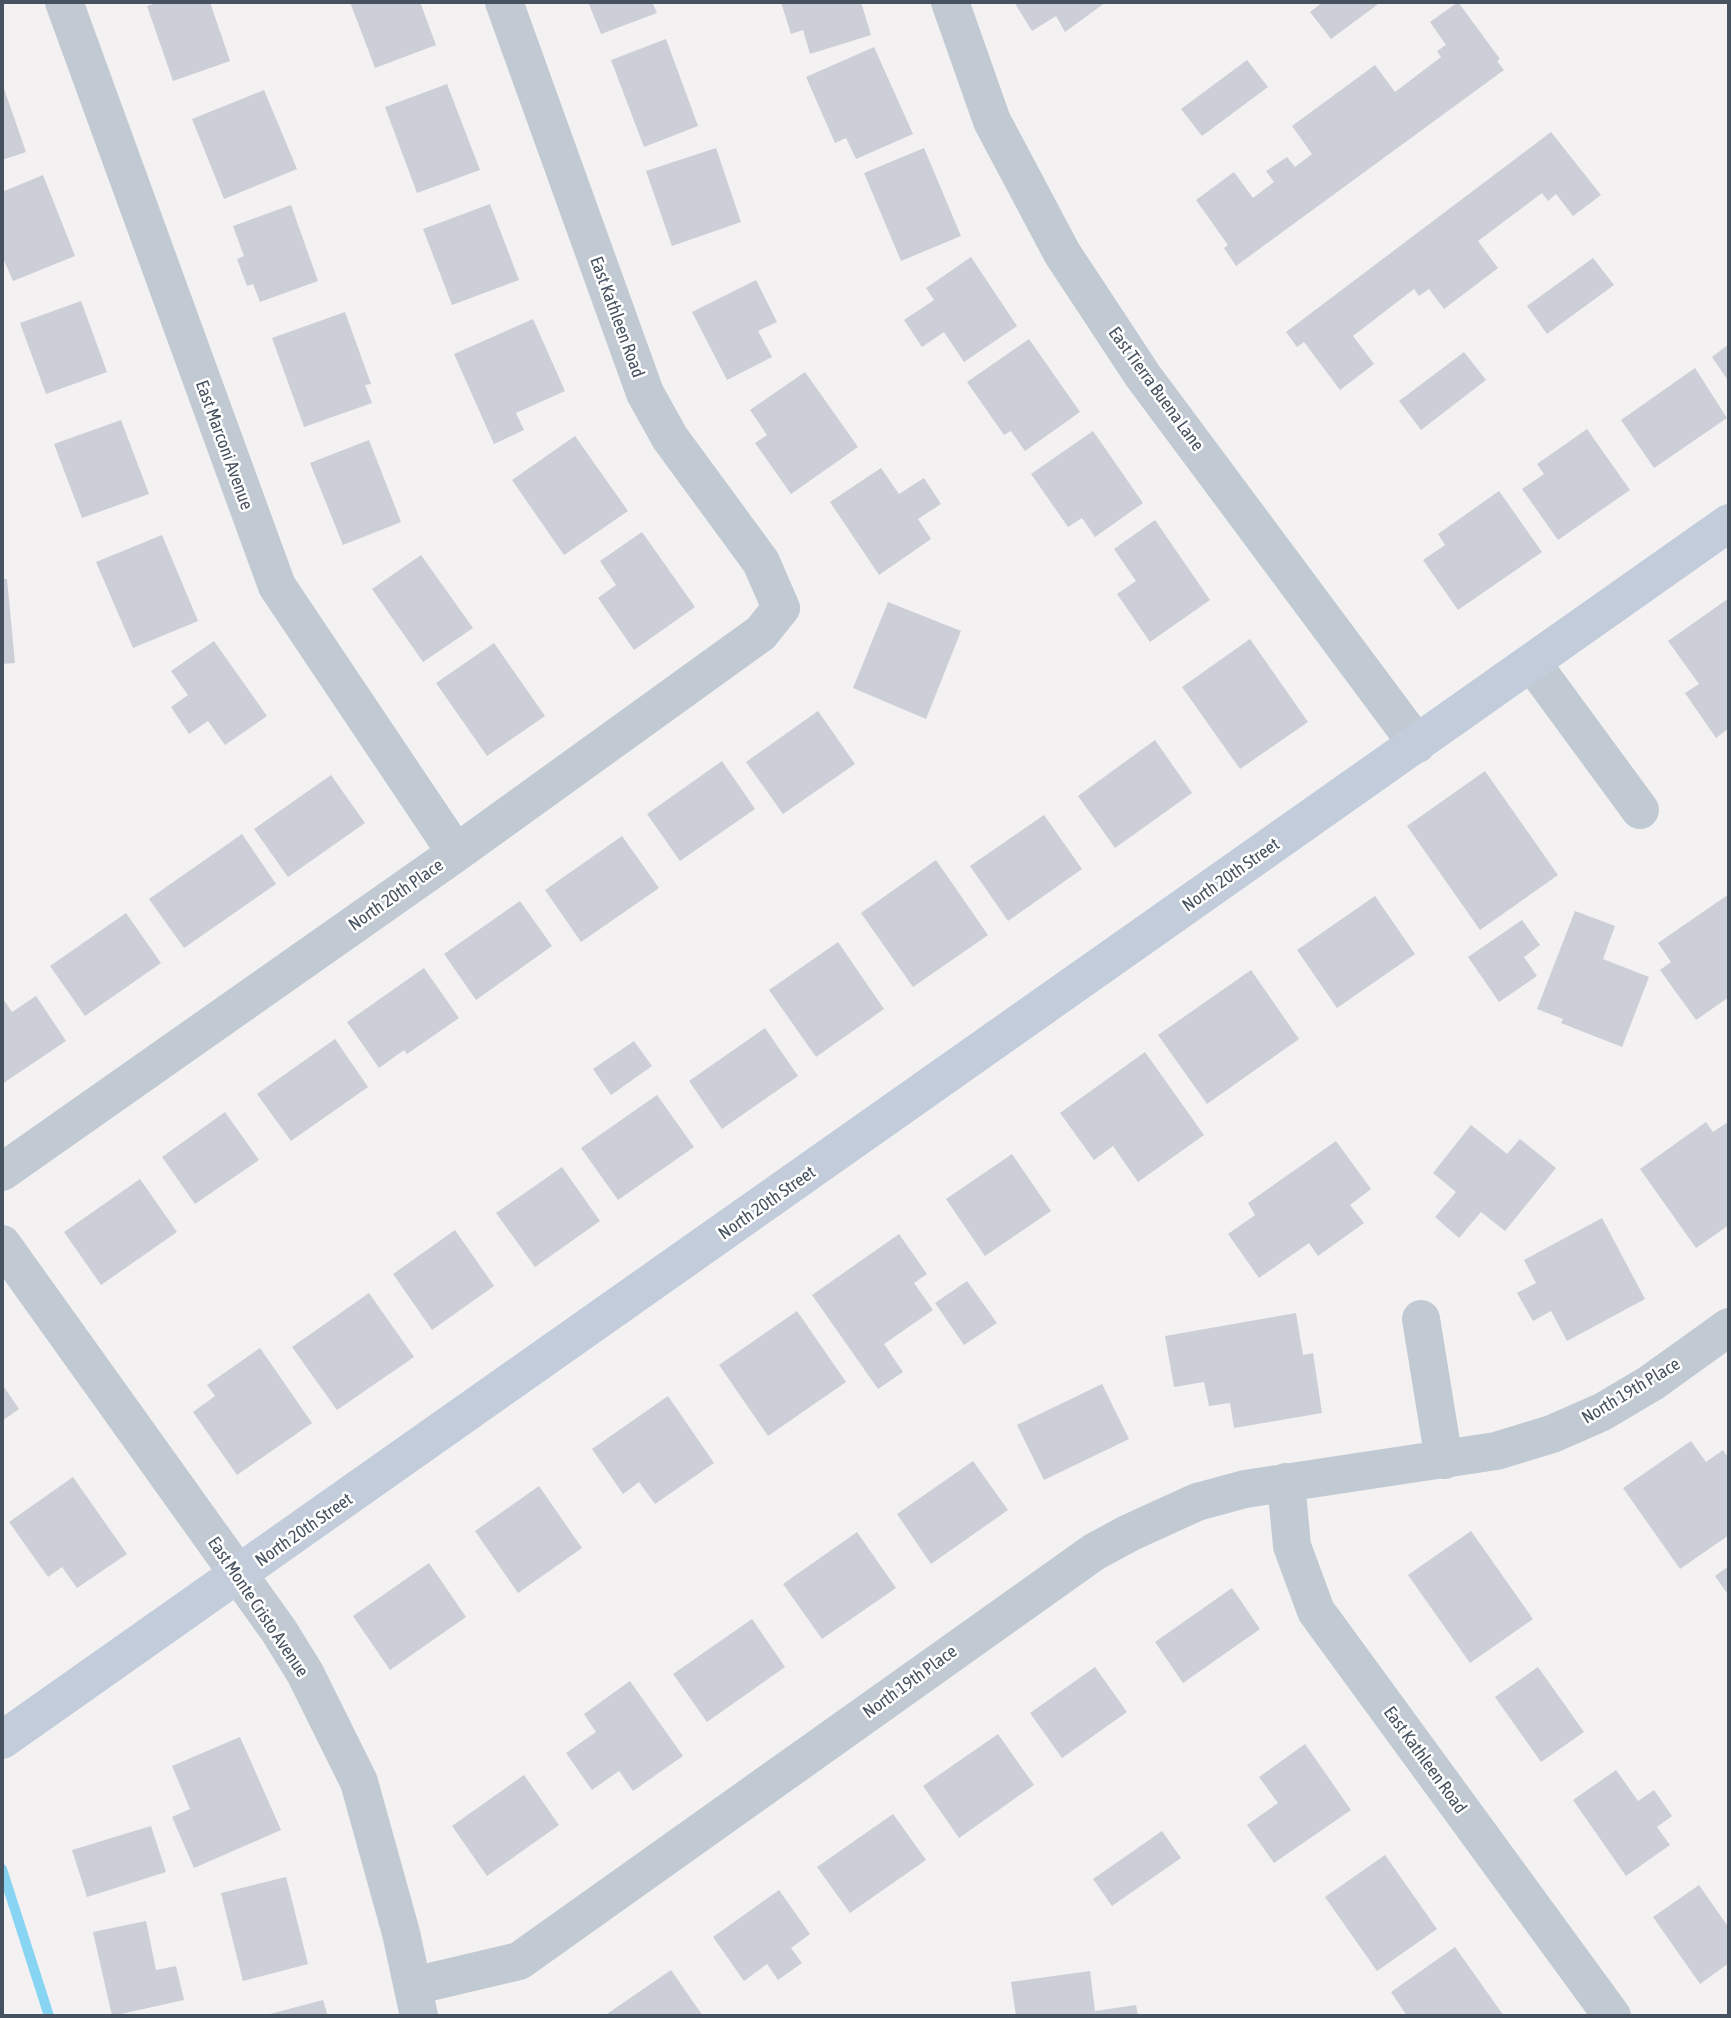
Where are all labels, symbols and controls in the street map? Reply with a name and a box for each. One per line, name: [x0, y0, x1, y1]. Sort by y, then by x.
street label: East Kathleen Road: [585, 254, 649, 380]
street label: East Tierra Buena Lane: [1104, 323, 1208, 455]
street label: East Marconi Avenue: [191, 377, 257, 513]
street label: North 20th Street: [1178, 834, 1284, 916]
street label: North 20th Place: [344, 854, 448, 936]
street label: North 20th Street: [714, 1162, 820, 1244]
street label: North 19th Place: [1578, 1353, 1684, 1429]
street label: North 20th Street: [251, 1489, 357, 1571]
street label: East Monte Cristo Avenue: [203, 1533, 313, 1681]
street label: North 19th Place: [859, 1641, 961, 1723]
street label: East Kathleen Road: [1379, 1702, 1471, 1818]

